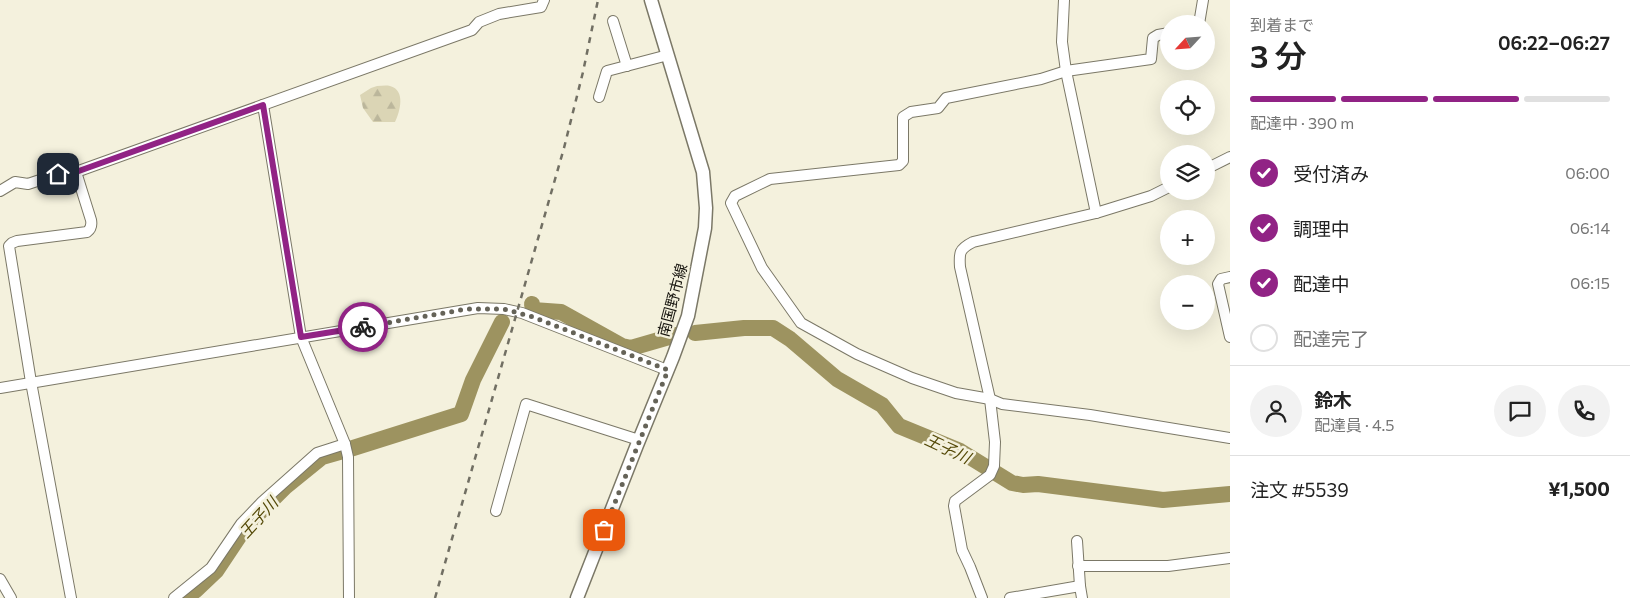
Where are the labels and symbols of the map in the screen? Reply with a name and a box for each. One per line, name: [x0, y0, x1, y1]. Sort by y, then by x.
north arrow: [1160, 15, 1215, 70]
pin: [37, 153, 79, 195]
street label: 南国野市線: [654, 261, 690, 339]
courier: [338, 302, 388, 352]
water label: 王子川: [922, 429, 976, 468]
water label: 王子川: [235, 491, 282, 541]
pin: [583, 509, 625, 551]

